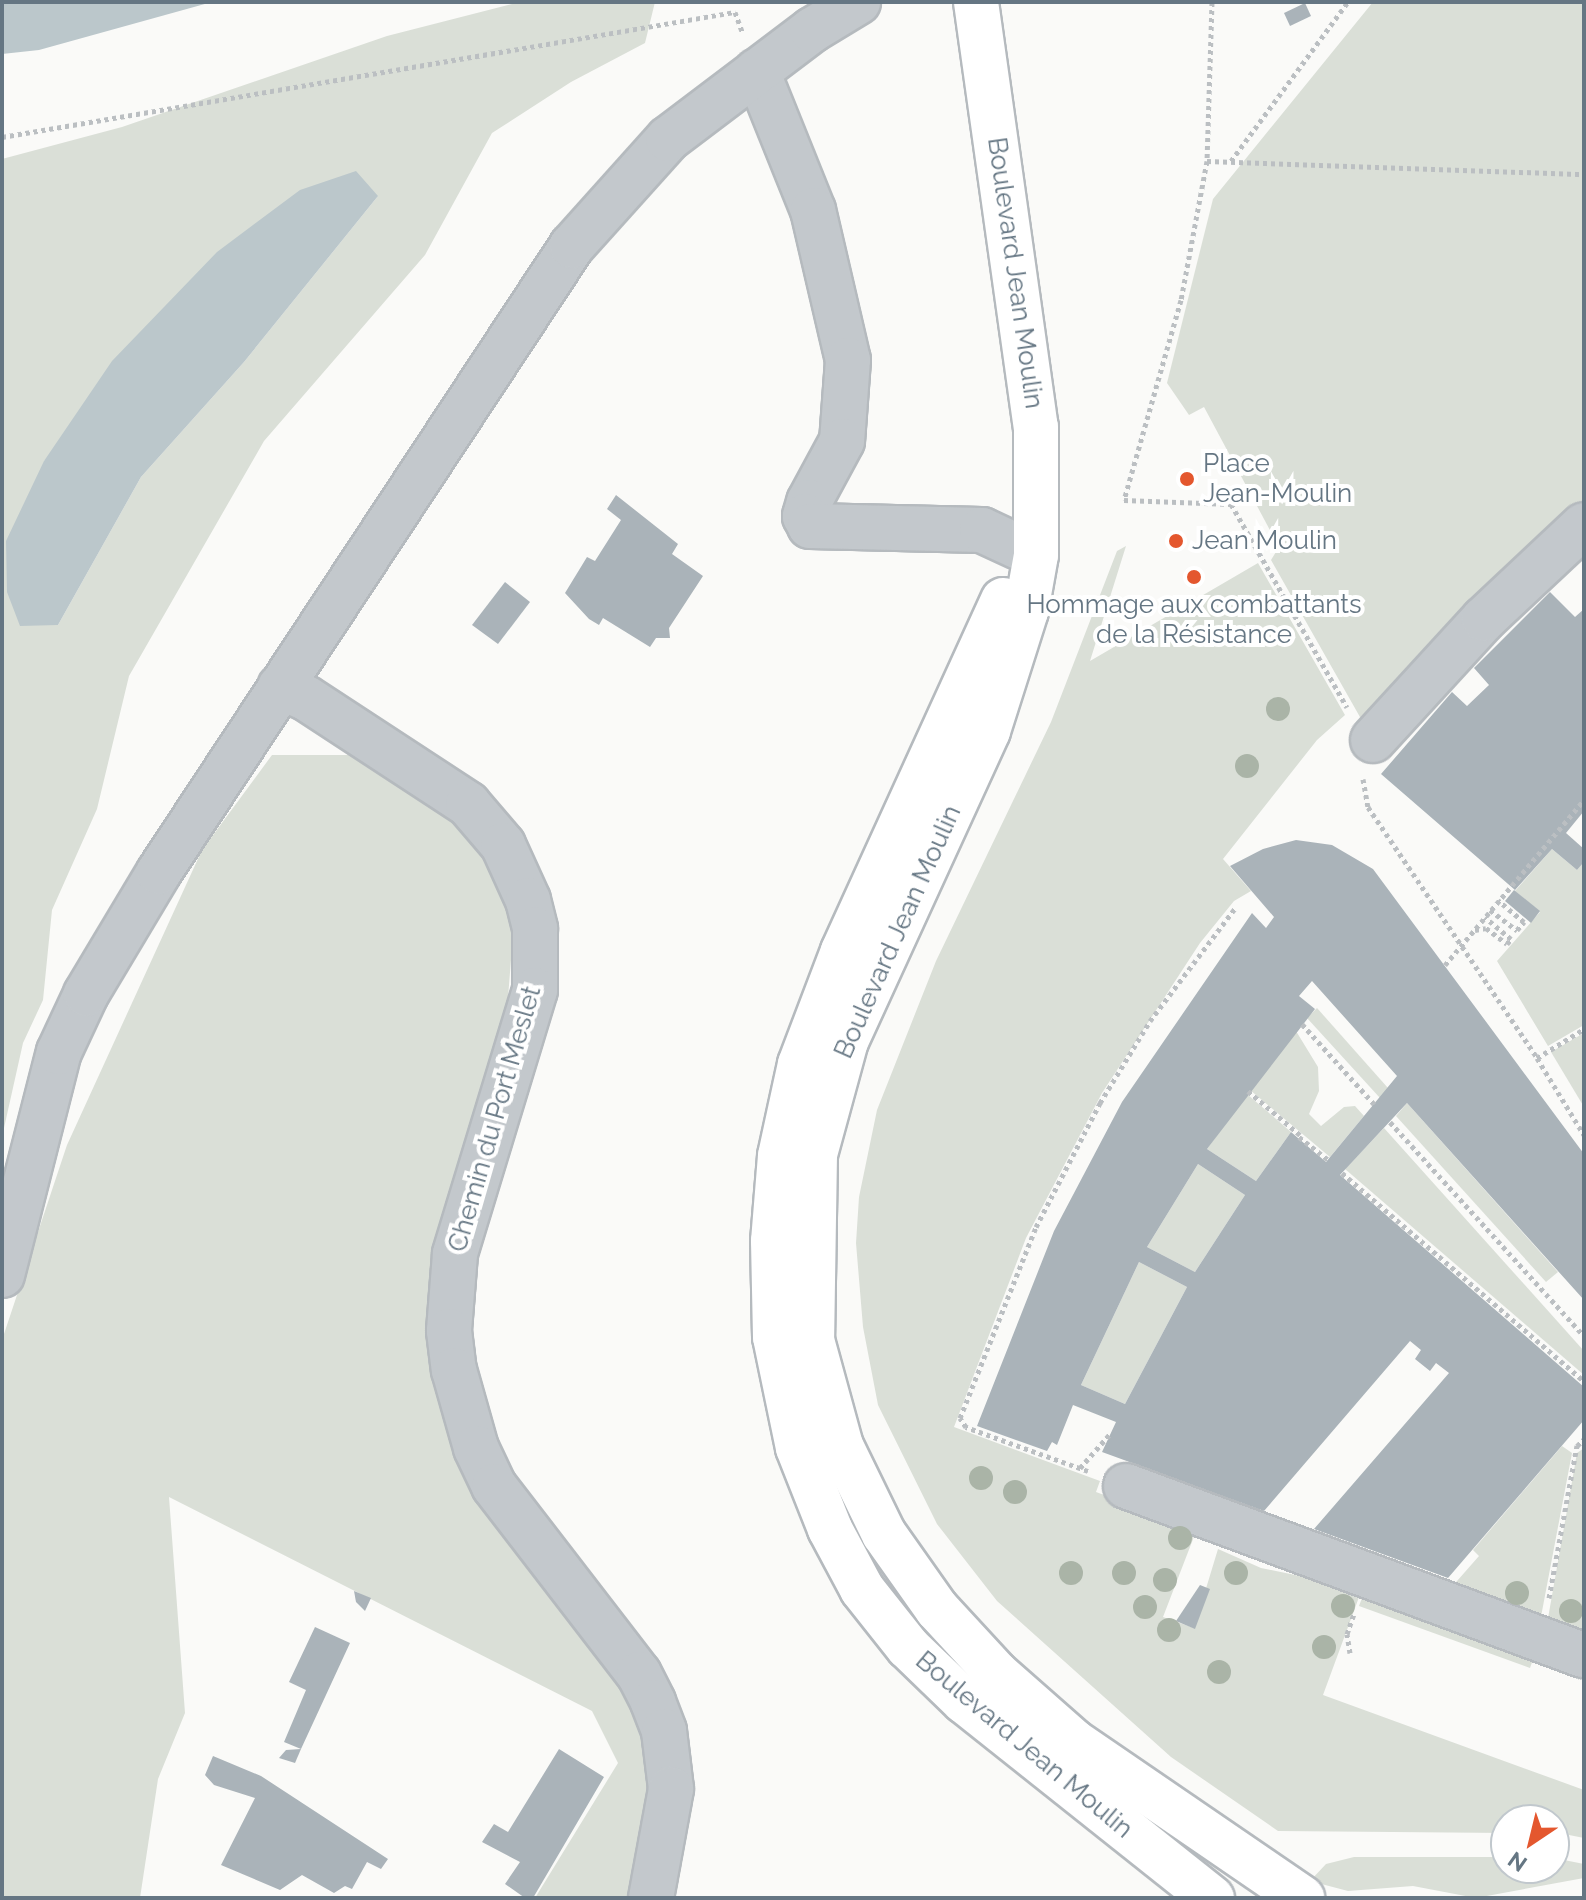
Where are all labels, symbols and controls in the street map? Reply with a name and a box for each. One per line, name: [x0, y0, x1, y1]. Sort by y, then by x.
street label: Boulevard Jean Moulin: [980, 135, 1050, 411]
place label: Place Jean-Moulin: [1203, 448, 1352, 510]
marker: Place Jean-Moulin: [1178, 470, 1196, 488]
place label: Jean Moulin: [1192, 525, 1337, 557]
marker: Jean Moulin: [1167, 532, 1185, 550]
marker: Hommage aux combattants de la Résistance: [1185, 568, 1203, 586]
place label: Hommage aux combattants de la Résistance: [1026, 589, 1362, 650]
street label: Boulevard Jean Moulin: [828, 800, 968, 1064]
street label: Chemin du Port Meslet: [442, 983, 548, 1255]
street label: Boulevard Jean Moulin: [909, 1645, 1139, 1845]
north arrow: [1490, 1804, 1570, 1884]
text: N: [1503, 1847, 1532, 1877]

